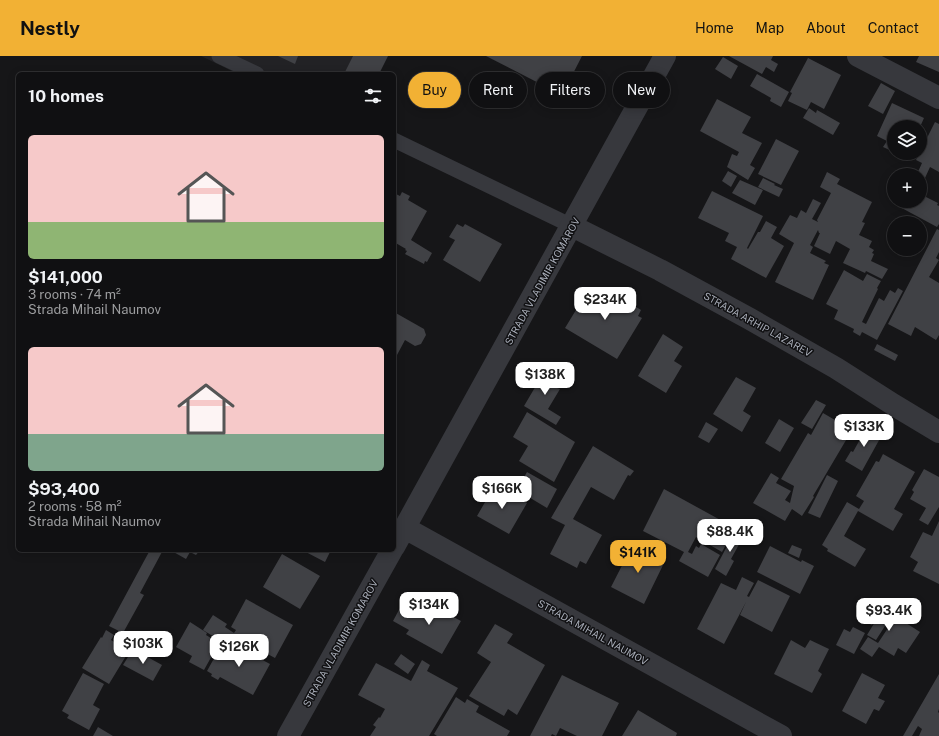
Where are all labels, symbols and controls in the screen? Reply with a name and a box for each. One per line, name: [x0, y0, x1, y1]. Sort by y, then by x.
text: Nestly: [20, 17, 80, 39]
text: Home: [695, 20, 734, 36]
text: Map: [756, 20, 784, 36]
text: About: [806, 20, 846, 36]
text: Contact: [868, 20, 919, 36]
chip: Buy: [408, 72, 461, 108]
chip: Rent: [469, 72, 527, 108]
chip: Filters: [535, 72, 605, 108]
chip: New: [613, 72, 670, 108]
icon: filters: [362, 85, 384, 107]
text: 10 homes: [28, 86, 104, 106]
map controls: [887, 120, 927, 256]
button: layers: [887, 120, 927, 160]
icon: home: [170, 161, 242, 233]
button: +: [887, 168, 927, 208]
street label: STRADA VLADIMIR KOMAROV: [502, 215, 582, 347]
button: −: [887, 216, 927, 256]
text: $141,000: [28, 267, 103, 287]
text: 3 rooms · 74 m²: [28, 287, 121, 302]
pin: $234K: [577, 287, 633, 321]
street label: STRADA ARHIP LAZAREV: [702, 289, 815, 359]
text: $234K: [583, 292, 627, 307]
text: Strada Mihail Naumov: [28, 302, 161, 317]
pin: $138K: [517, 362, 573, 396]
text: $138K: [524, 367, 566, 382]
icon: home: [170, 373, 242, 445]
pin: $133K: [836, 414, 892, 448]
text: $133K: [844, 419, 884, 434]
pin: $166K: [474, 476, 530, 510]
text: $93,400: [28, 479, 100, 499]
text: $166K: [482, 481, 522, 496]
text: 2 rooms · 58 m²: [28, 499, 121, 514]
text: Strada Mihail Naumov: [28, 514, 161, 529]
pin: $88.4K: [697, 519, 763, 553]
text: $88.4K: [706, 524, 754, 539]
pin: $141K: [610, 540, 666, 574]
text: $141K: [619, 545, 657, 560]
street label: STRADA VLADIMIR KOMAROV: [300, 577, 380, 709]
pin: $134K: [401, 592, 457, 626]
text: $134K: [409, 597, 449, 612]
street label: STRADA MIHAIL NAUMOV: [536, 597, 650, 667]
pin: $93.4K: [856, 598, 922, 632]
text: $93.4K: [865, 603, 913, 618]
pin: $103K: [115, 631, 171, 665]
pin: $126K: [211, 634, 267, 668]
text: $103K: [123, 636, 163, 651]
text: $126K: [219, 639, 259, 654]

